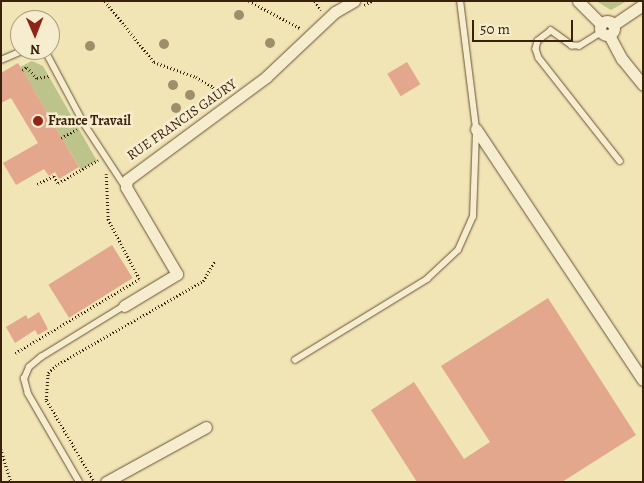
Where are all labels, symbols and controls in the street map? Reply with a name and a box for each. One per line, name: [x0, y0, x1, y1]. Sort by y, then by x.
north arrow: [10, 10, 60, 60]
scale bar: [474, 10, 575, 42]
text: 50 m: [480, 19, 510, 39]
text: N: [30, 40, 41, 59]
street label: RUE FRANCIS GAURY: [124, 76, 240, 164]
place label: France Travail: [48, 113, 131, 129]
marker: France Travail: [32, 115, 44, 127]

